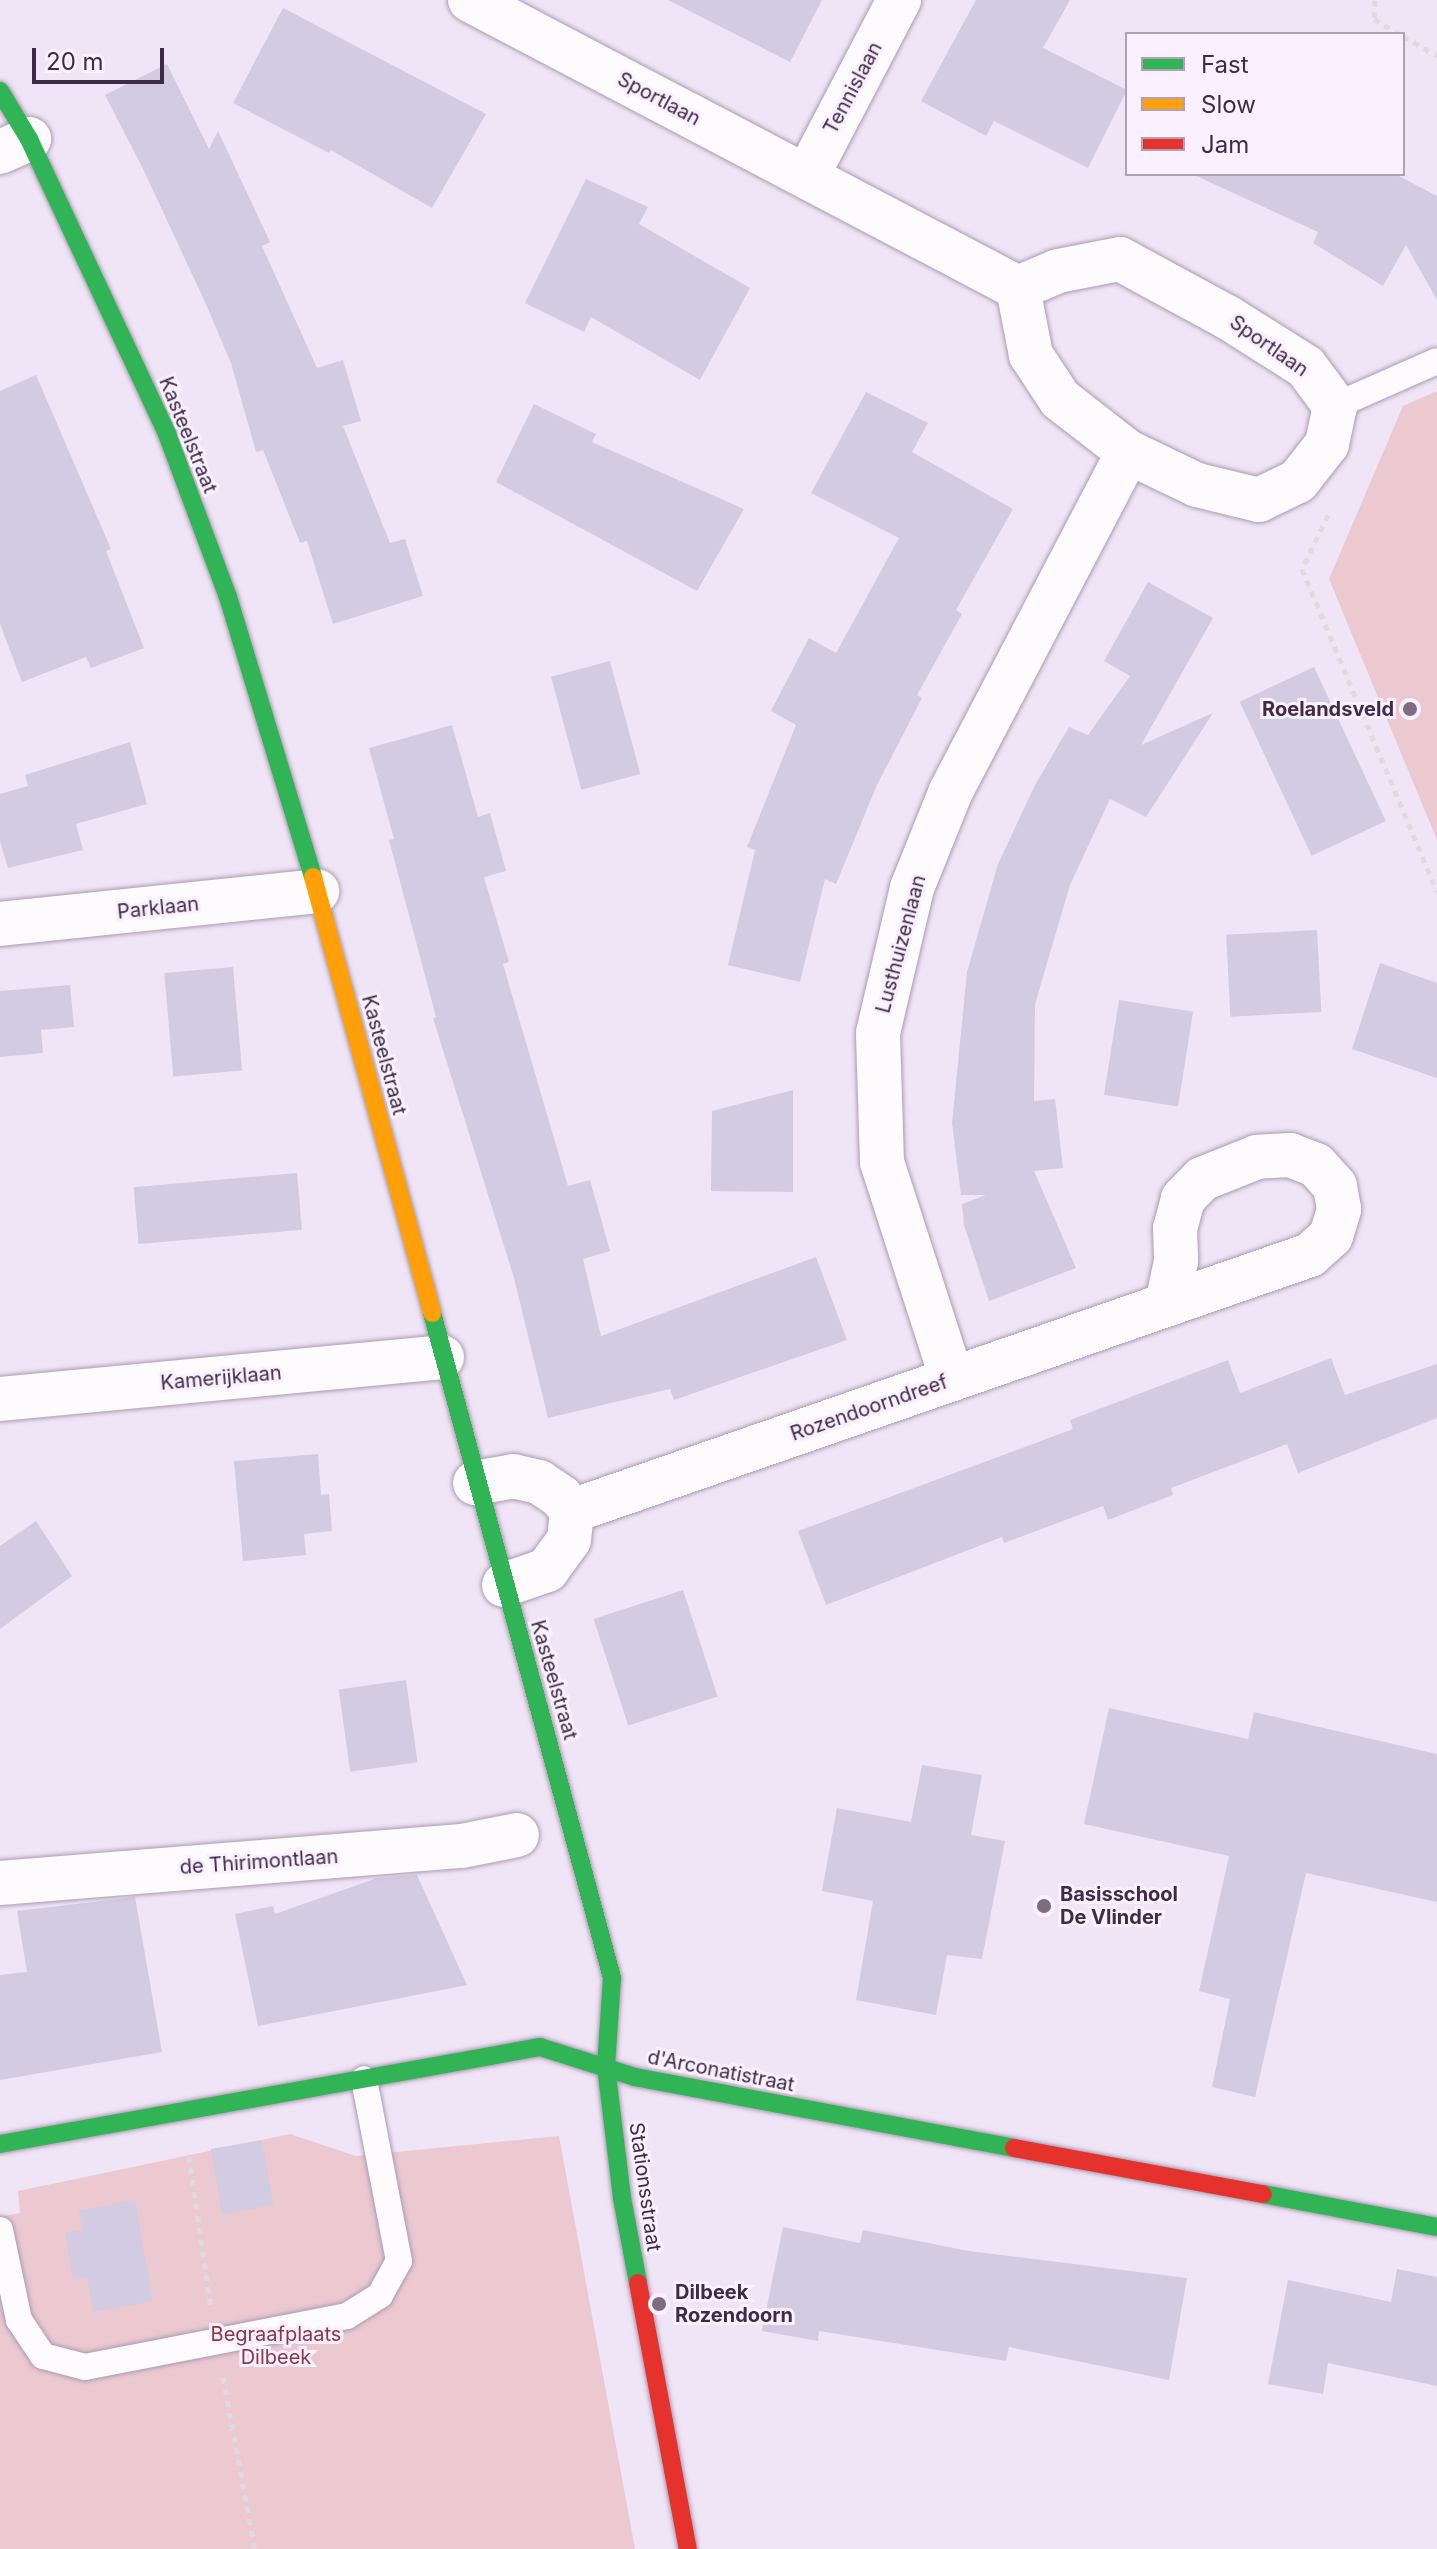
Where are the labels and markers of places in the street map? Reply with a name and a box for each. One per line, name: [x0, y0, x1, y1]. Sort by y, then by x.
place label: Roelandsveld: [1262, 697, 1394, 721]
marker: Roelandsveld: [1401, 700, 1419, 718]
place label: Basisschool De Vlinder: [1060, 1882, 1178, 1929]
marker: Basisschool De Vlinder: [1035, 1897, 1053, 1915]
place label: Dilbeek Rozendoorn: [675, 2280, 793, 2327]
marker: Dilbeek Rozendoorn: [650, 2295, 668, 2313]

